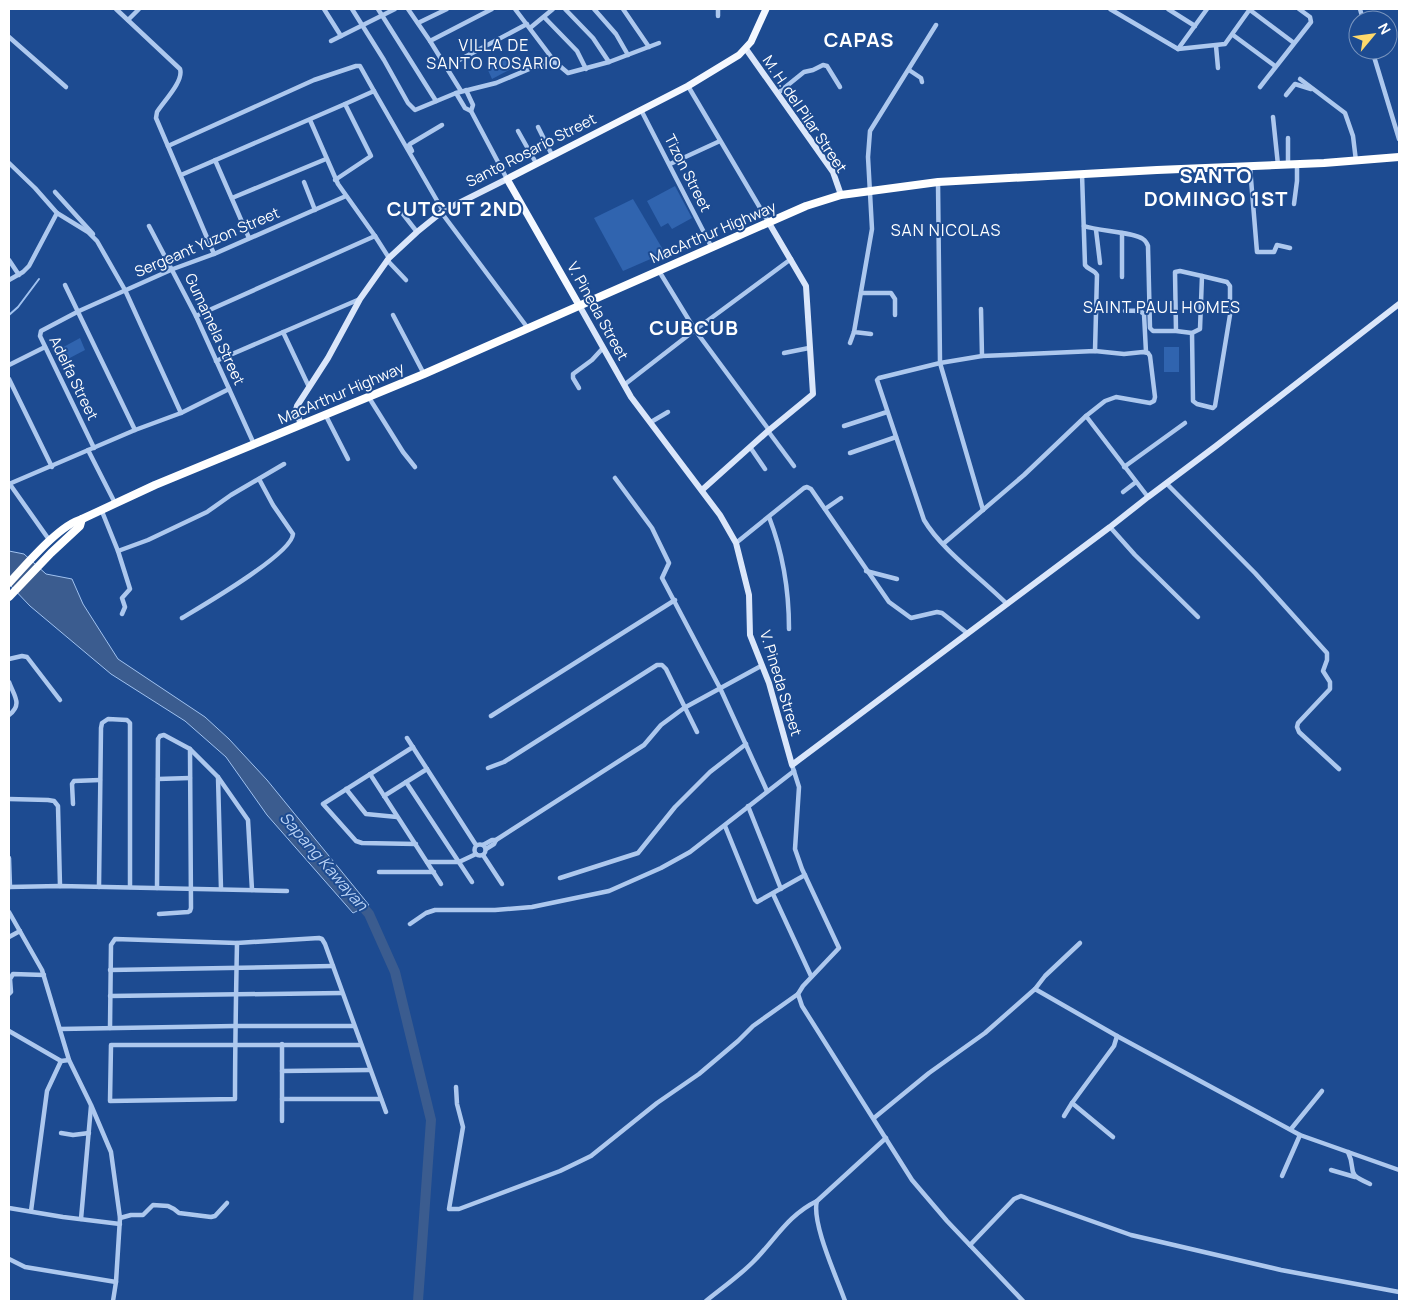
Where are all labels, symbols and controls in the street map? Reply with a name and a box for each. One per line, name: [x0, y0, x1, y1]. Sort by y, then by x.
north arrow: [1348, 10, 1398, 60]
text: N: [1374, 19, 1396, 37]
district label: CAPAS: [824, 26, 894, 53]
district label: VILLA DE SANTO ROSARIO: [426, 34, 562, 74]
street label: M. H. del Pilar Street: [758, 51, 852, 177]
street label: Santo Rosario Street: [462, 108, 600, 192]
street label: Tizon Street: [659, 131, 717, 215]
district label: SANTO DOMINGO 1ST: [1144, 162, 1288, 212]
district label: CUTCUT 2ND: [387, 195, 523, 222]
street label: MacArthur Highway: [647, 196, 779, 268]
street label: Sergeant Yuzon Street: [131, 202, 283, 282]
district label: SAN NICOLAS: [891, 219, 1001, 241]
street label: V. Pineda Street: [562, 258, 634, 364]
street label: Gumamela Street: [180, 270, 250, 388]
district label: SAINT PAUL HOMES: [1083, 296, 1241, 318]
district label: CUBCUB: [649, 314, 739, 341]
street label: Adelfa Street: [45, 332, 103, 424]
street label: MacArthur Highway: [275, 357, 407, 429]
street label: V. Pineda Street: [755, 628, 807, 738]
water label: Sapang Kawayan: [275, 807, 373, 915]

